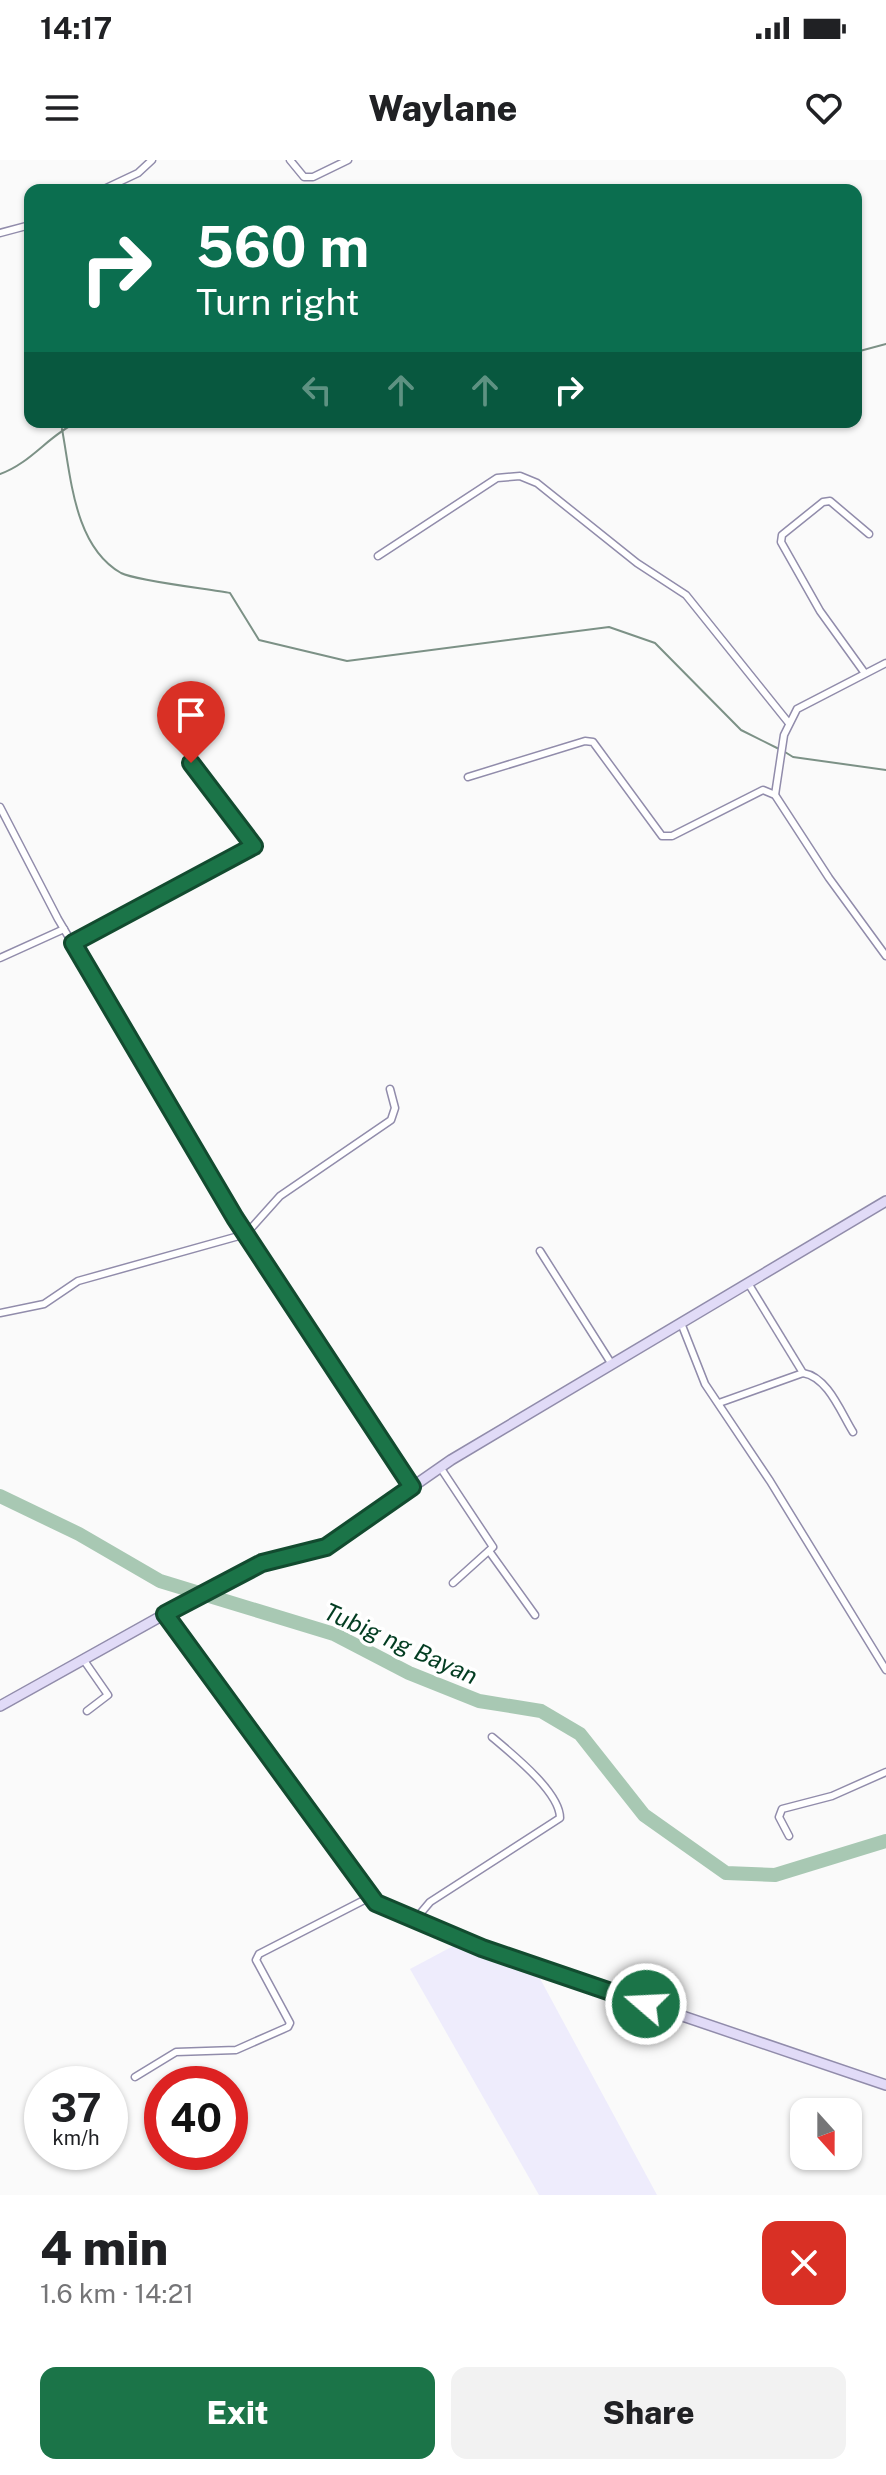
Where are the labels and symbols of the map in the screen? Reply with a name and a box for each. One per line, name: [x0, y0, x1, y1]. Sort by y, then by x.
pin: [157, 681, 225, 763]
water label: Tubig ng Bayan: [320, 1597, 482, 1689]
position arrow: [604, 1962, 688, 2046]
speed limit sign: 40: [144, 2066, 248, 2170]
north arrow: [790, 2098, 862, 2170]

